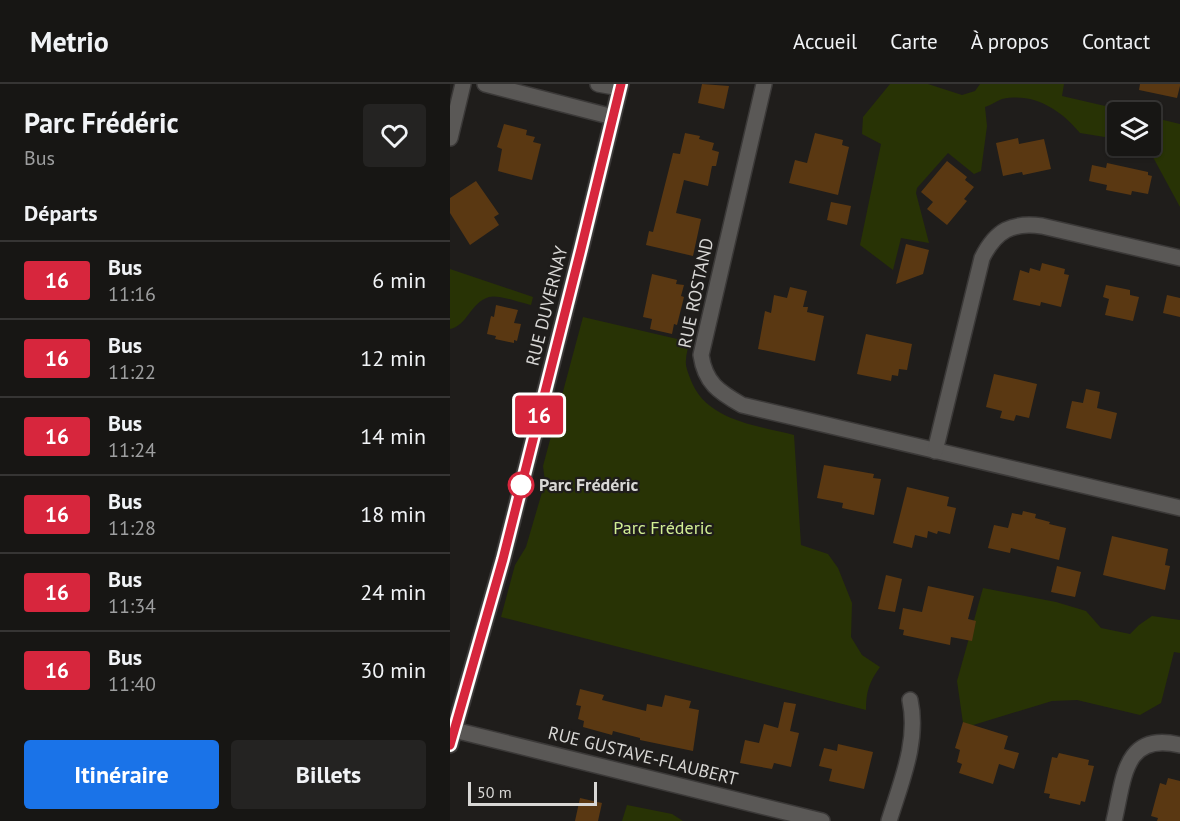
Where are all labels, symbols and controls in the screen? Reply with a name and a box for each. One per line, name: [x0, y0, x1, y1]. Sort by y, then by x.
text: Metrio: [30, 23, 109, 60]
text: Accueil: [793, 28, 857, 55]
text: Carte: [890, 28, 938, 55]
text: À propos: [971, 28, 1049, 55]
text: Contact: [1082, 28, 1150, 55]
map controls: [1107, 102, 1161, 156]
button: layers: [1107, 102, 1161, 156]
text: Parc Frédéric: [24, 104, 179, 141]
button: heart: [363, 104, 426, 167]
text: Bus: [24, 145, 55, 171]
text: Départs: [24, 199, 98, 227]
street label: RUE ROSTAND: [673, 236, 718, 350]
street label: RUE DUVERNAY: [521, 244, 572, 368]
text: Bus: [108, 253, 142, 281]
text: 6 min: [372, 266, 426, 294]
text: 16: [45, 267, 69, 294]
text: 11:16: [108, 281, 156, 307]
text: Bus: [108, 331, 142, 359]
text: 12 min: [360, 344, 426, 372]
text: 16: [45, 345, 69, 372]
text: 11:22: [108, 359, 156, 385]
line badge: 16: [512, 396, 566, 434]
text: 16: [527, 402, 551, 429]
text: Bus: [108, 409, 142, 437]
text: 14 min: [360, 422, 426, 450]
text: 16: [45, 423, 69, 450]
text: 11:24: [108, 437, 156, 463]
marker: Parc Frédéric: [508, 472, 534, 498]
place label: Parc Frédéric: [539, 473, 639, 496]
text: Bus: [108, 487, 142, 515]
text: 18 min: [360, 500, 426, 528]
text: 16: [45, 501, 69, 528]
text: 11:28: [108, 515, 156, 541]
park label: Parc Fréderic: [613, 516, 713, 539]
text: Bus: [108, 565, 142, 593]
text: 24 min: [360, 578, 426, 606]
text: 16: [45, 579, 69, 606]
text: 11:34: [108, 593, 156, 619]
text: Bus: [108, 643, 142, 671]
text: 30 min: [360, 656, 426, 684]
text: 16: [45, 657, 69, 684]
text: 11:40: [108, 671, 156, 697]
street label: RUE GUSTAVE-FLAUBERT: [546, 721, 740, 790]
button: Itinéraire: [24, 740, 219, 809]
button: Billets: [231, 740, 426, 809]
scale bar: [468, 779, 597, 806]
text: 50 m: [477, 782, 512, 802]

